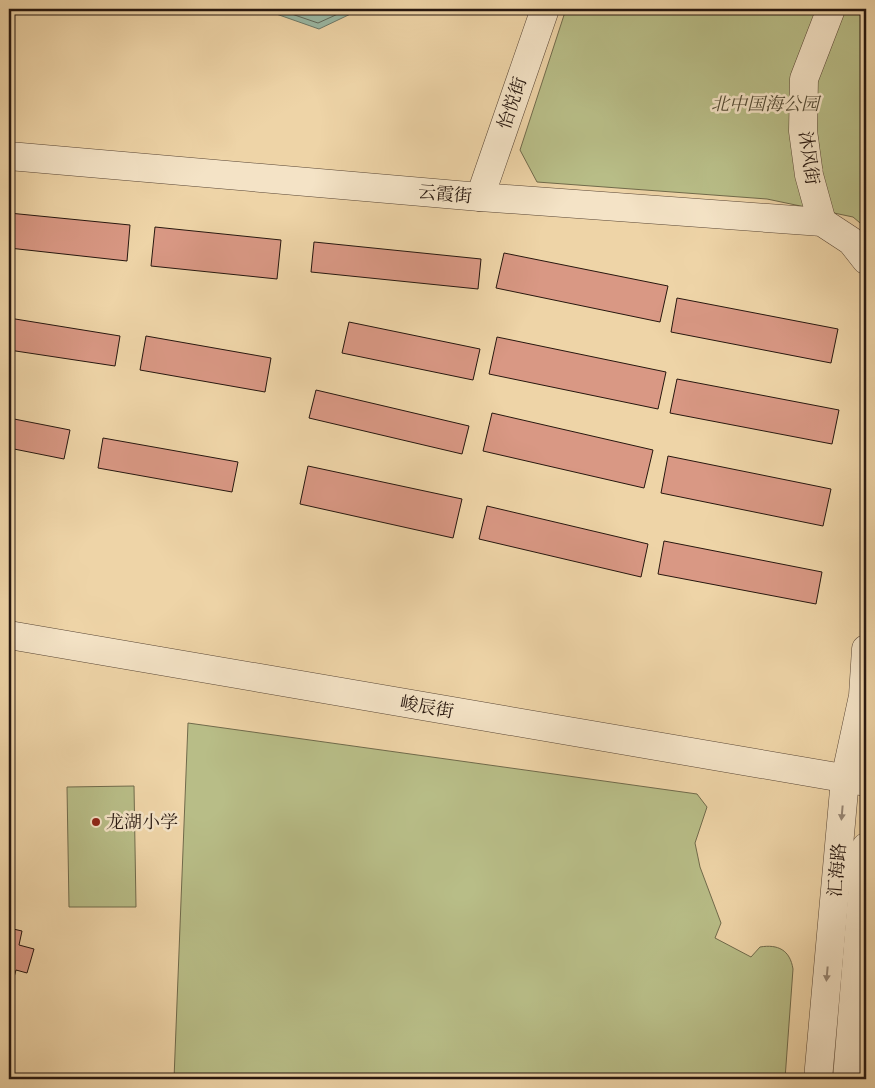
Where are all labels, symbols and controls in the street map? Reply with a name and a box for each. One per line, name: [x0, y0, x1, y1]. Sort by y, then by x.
street label: 怡悦街: [494, 74, 530, 132]
park label: 北中国海公园: [711, 94, 822, 114]
street label: 沐风街: [795, 130, 823, 186]
street label: 云霞街: [417, 183, 473, 206]
street label: 峻辰街: [399, 692, 455, 722]
one-way arrow: [838, 805, 846, 821]
place label: 龙湖小学: [106, 812, 178, 832]
marker: 龙湖小学: [90, 816, 102, 828]
street label: 汇海路: [825, 842, 849, 898]
one-way arrow: [823, 967, 831, 983]

